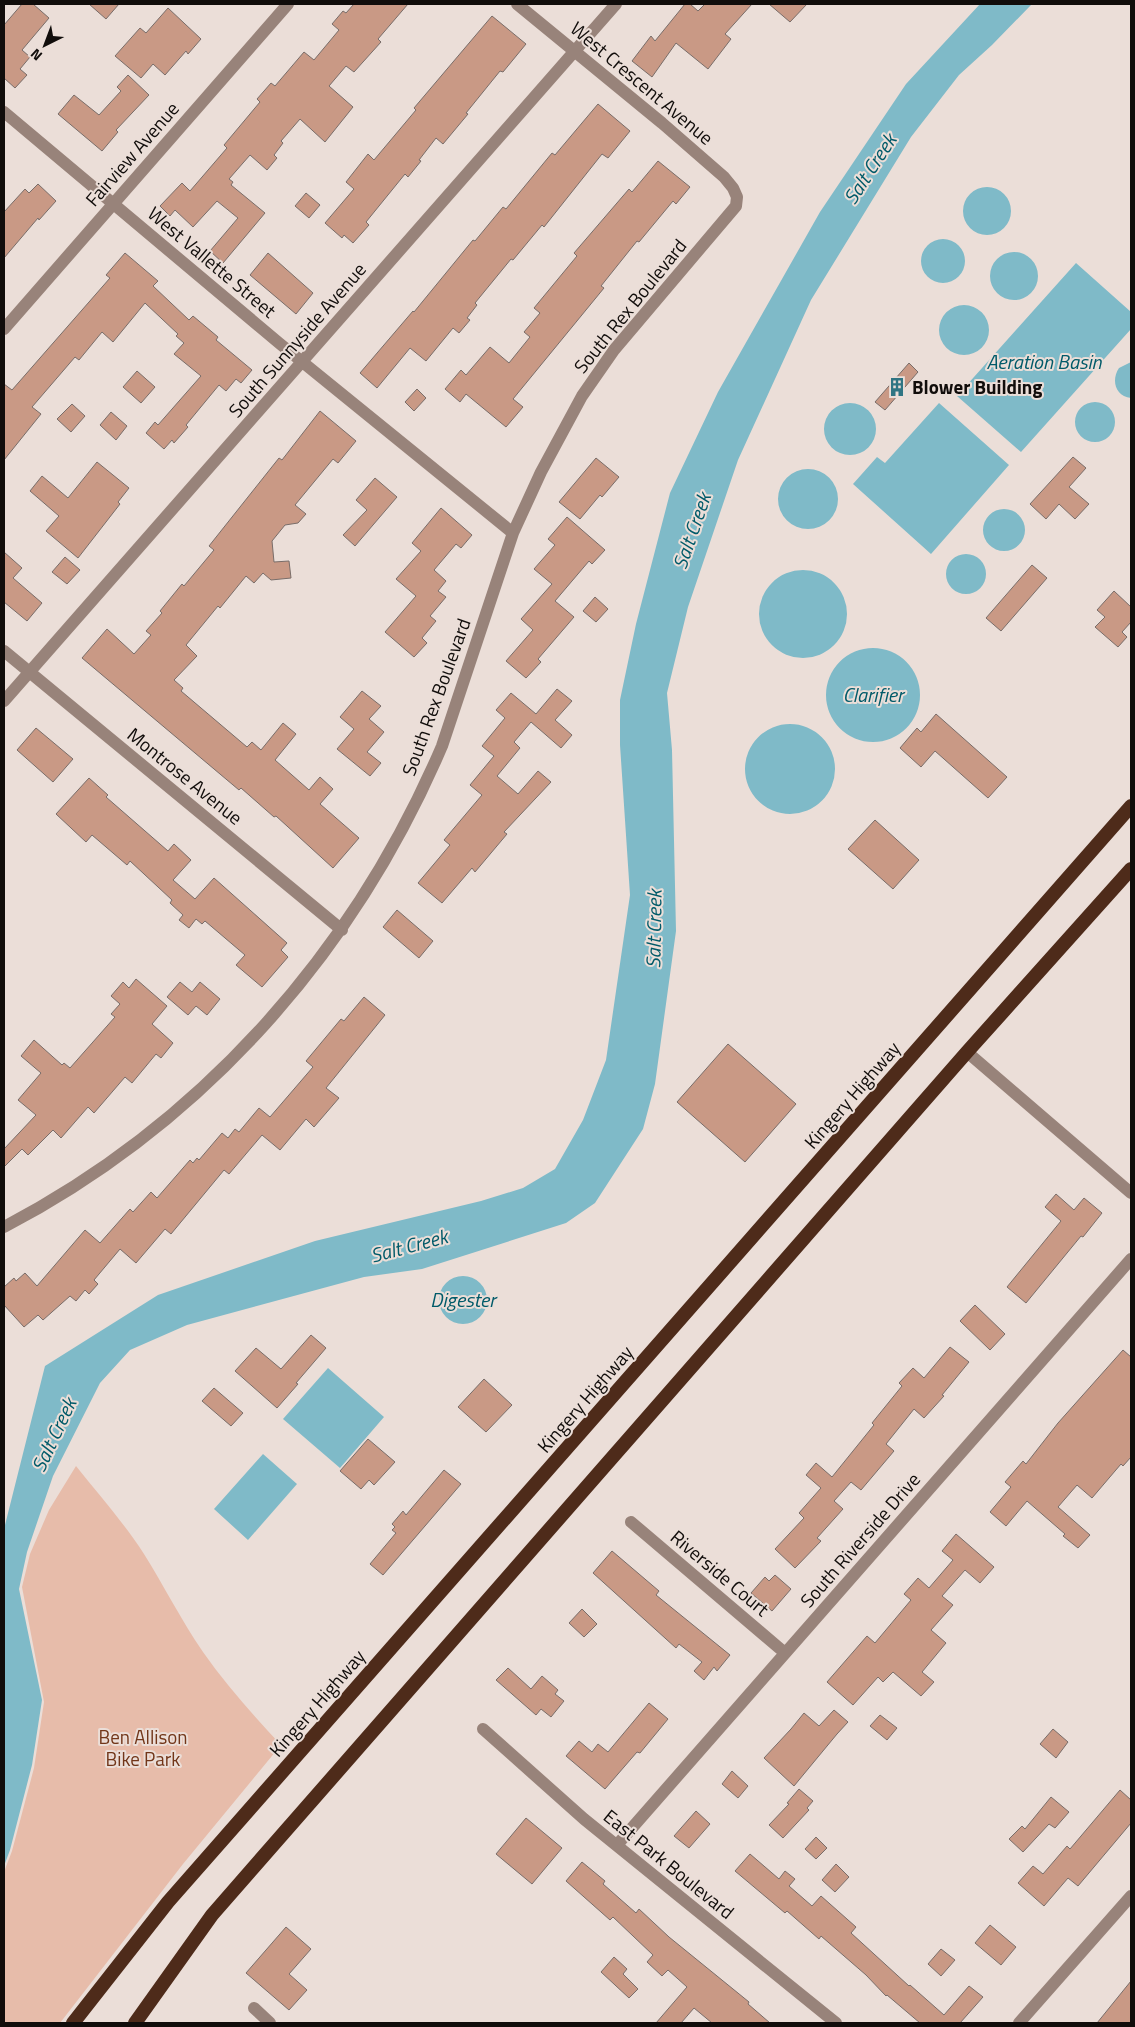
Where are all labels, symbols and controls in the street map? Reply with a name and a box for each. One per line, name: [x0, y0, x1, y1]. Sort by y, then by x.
street label: West Crescent Avenue: [564, 14, 720, 151]
north arrow: [20, 20, 70, 70]
text: N: [25, 44, 47, 66]
street label: Fairview Avenue: [78, 95, 185, 212]
water label: Salt Creek: [835, 126, 905, 210]
street label: West Vallette Street: [142, 199, 283, 324]
street label: South Rex Boulevard: [566, 232, 693, 379]
street label: South Sunnyside Avenue: [221, 256, 372, 424]
water label: Aeration Basin: [986, 346, 1103, 377]
place label: Blower Building: [912, 372, 1043, 401]
building icon: Blower Building: [886, 376, 908, 398]
water label: Salt Creek: [664, 487, 720, 573]
street label: South Rex Boulevard: [394, 614, 478, 780]
water label: Clarifier: [843, 679, 906, 710]
street label: Montrose Avenue: [121, 720, 249, 831]
water label: Salt Creek: [637, 887, 670, 969]
street label: Kingery Highway: [797, 1034, 907, 1155]
water label: Salt Creek: [367, 1220, 453, 1271]
water label: Digester: [430, 1284, 498, 1315]
street label: Kingery Highway: [530, 1338, 640, 1459]
water label: Salt Creek: [23, 1391, 85, 1477]
street label: South Riverside Drive: [793, 1466, 927, 1614]
street label: Riverside Court: [665, 1523, 776, 1623]
street label: Kingery Highway: [262, 1642, 372, 1763]
park label: Ben Allison Bike Park: [98, 1722, 188, 1773]
street label: East Park Boulevard: [598, 1802, 741, 1925]

